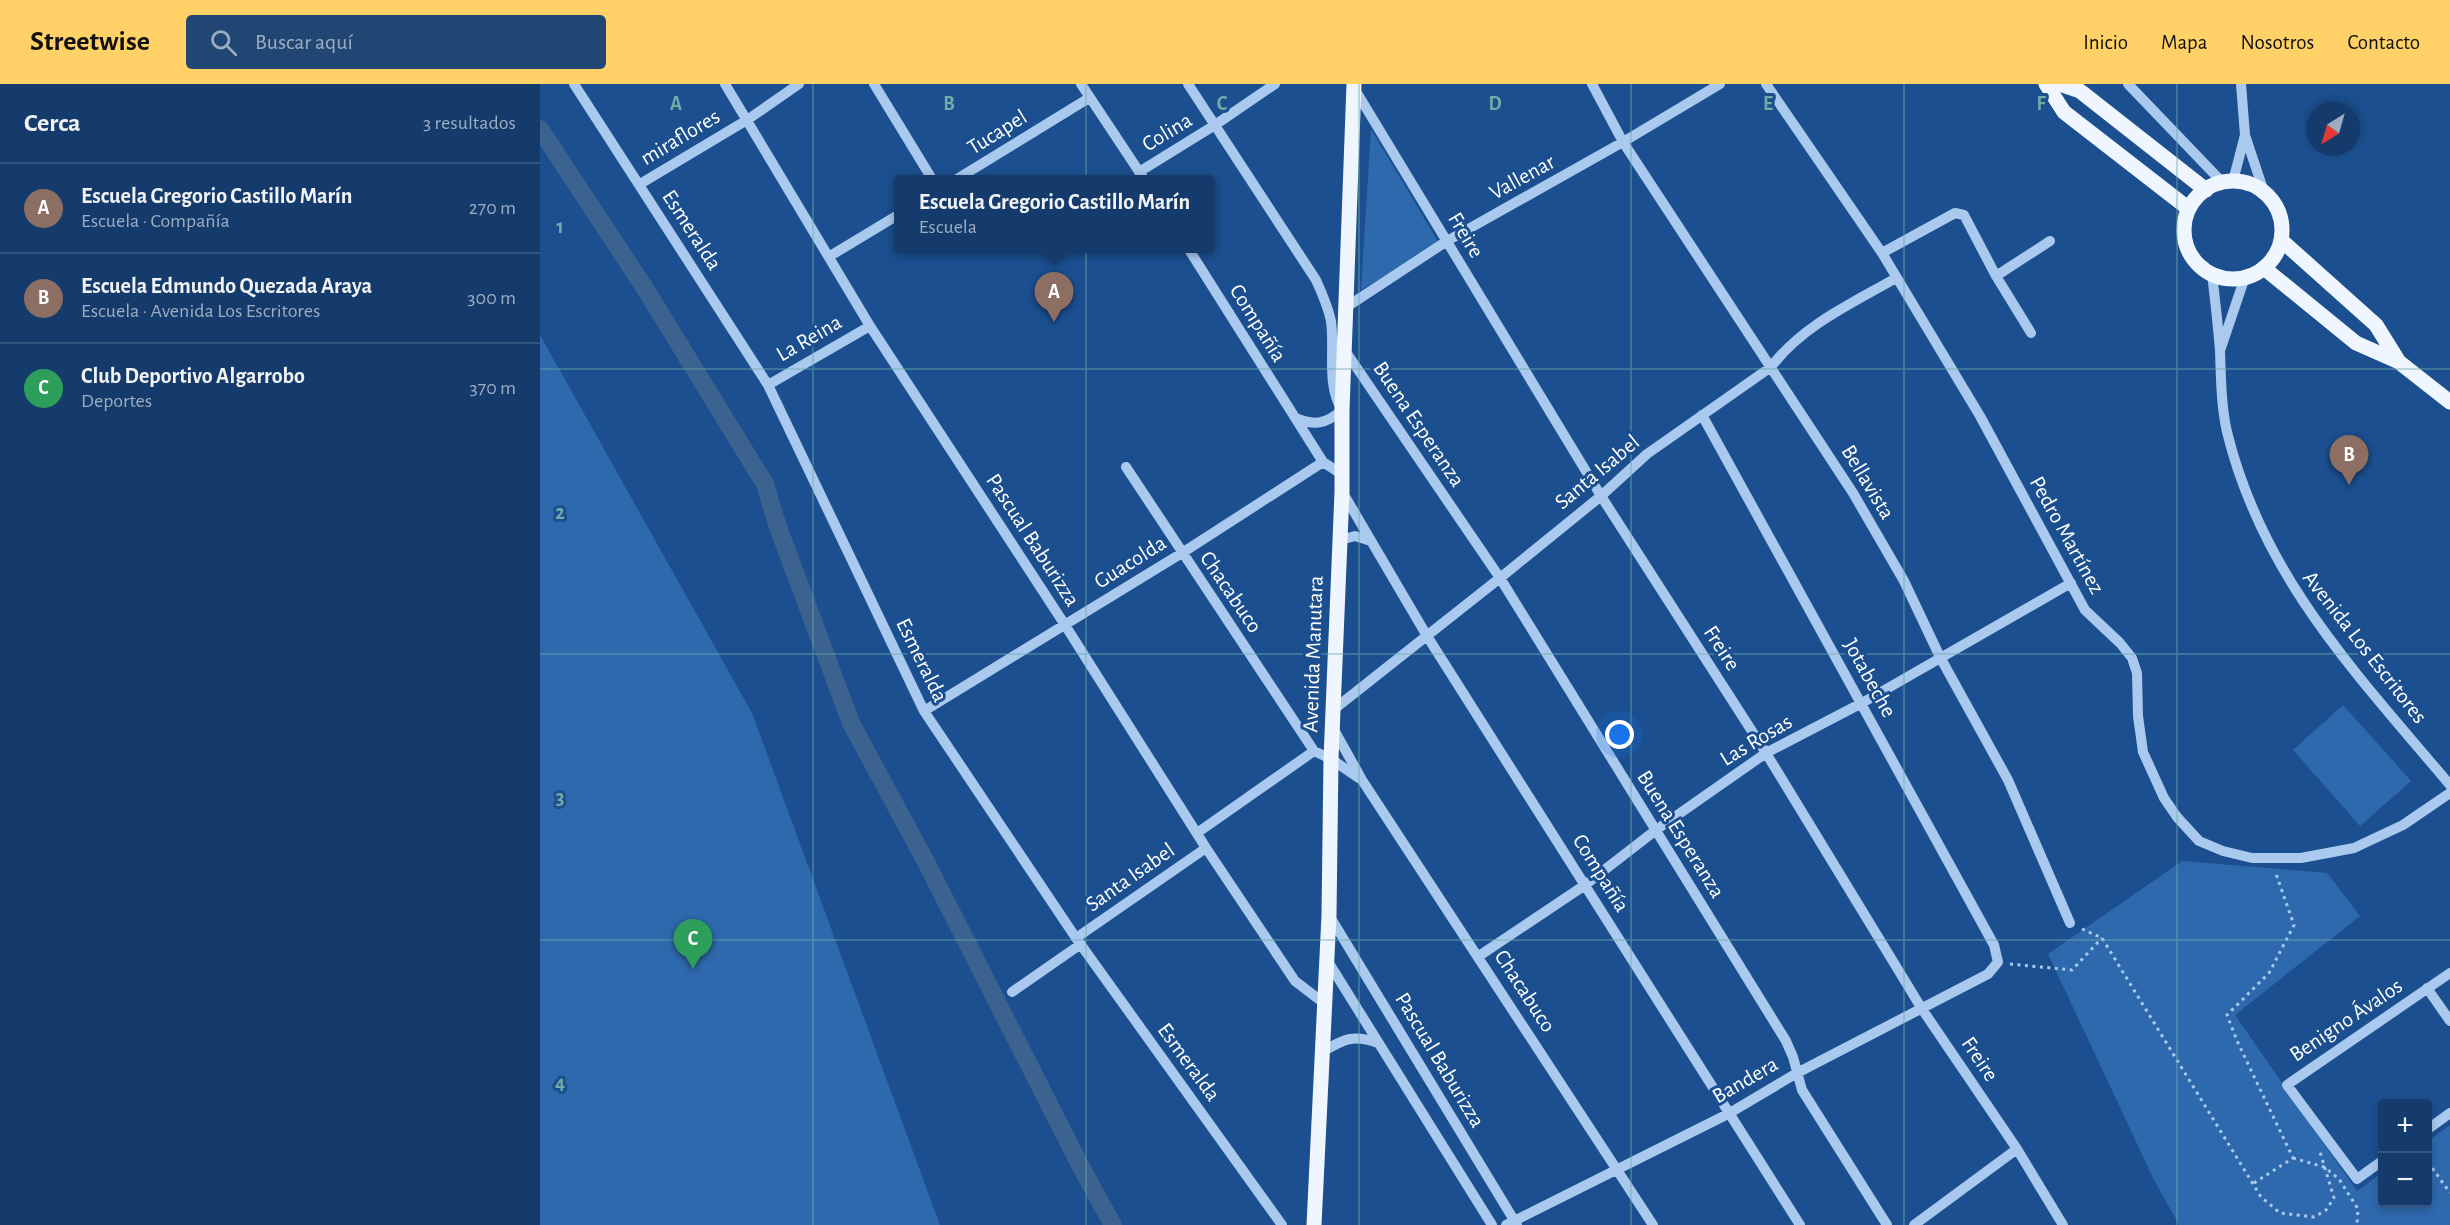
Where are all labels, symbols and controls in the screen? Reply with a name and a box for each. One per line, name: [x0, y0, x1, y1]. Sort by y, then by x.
search box: [186, 15, 606, 69]
icon: search: [207, 26, 240, 59]
text: Streetwise: [30, 28, 150, 56]
text: Buscar aquí: [255, 31, 353, 53]
text: Inicio: [2083, 32, 2128, 53]
text: Mapa: [2161, 32, 2208, 53]
text: Nosotros: [2241, 32, 2314, 53]
text: Contacto: [2347, 32, 2420, 53]
text: A: [670, 94, 682, 114]
text: B: [943, 94, 955, 114]
text: C: [1217, 94, 1228, 114]
text: D: [1488, 94, 1502, 114]
text: E: [1763, 94, 1773, 114]
text: F: [2036, 94, 2046, 114]
north arrow: [2306, 102, 2360, 156]
street label: miraflores: [637, 105, 723, 169]
street label: Tucapel: [963, 105, 1031, 159]
street label: Colina: [1138, 109, 1196, 155]
text: Cerca: [24, 110, 81, 136]
text: 3 resultados: [423, 113, 516, 133]
street label: Vallenar: [1486, 150, 1558, 204]
popup: [894, 175, 1215, 253]
text: Escuela Gregorio Castillo Marín: [81, 185, 353, 207]
street label: Esmeralda: [658, 186, 726, 274]
text: Escuela Gregorio Castillo Marín: [919, 191, 1190, 213]
text: A: [38, 198, 50, 218]
text: 270 m: [469, 198, 516, 218]
street label: Freire: [1444, 209, 1488, 261]
text: Escuela · Compañía: [81, 211, 230, 231]
text: 1: [556, 217, 564, 237]
text: Escuela: [919, 217, 977, 237]
pin: A: [1034, 272, 1074, 322]
text: Escuela Edmundo Quezada Araya: [81, 275, 372, 297]
street label: Compañía: [1226, 280, 1290, 366]
text: B: [38, 288, 49, 308]
text: 300 m: [467, 288, 516, 308]
text: Escuela · Avenida Los Escritores: [81, 301, 320, 321]
street label: La Reina: [773, 311, 845, 365]
street label: Buena Esperanza: [1369, 357, 1469, 491]
text: Club Deportivo Algarrobo: [81, 365, 305, 387]
text: C: [38, 378, 49, 398]
text: 370 m: [470, 378, 516, 398]
text: Deportes: [81, 391, 152, 411]
street label: Santa Isabel: [1551, 431, 1643, 513]
pin: B: [2330, 436, 2368, 485]
street label: Bellavista: [1837, 441, 1899, 523]
street label: Pascual Baburizza: [982, 470, 1084, 610]
street label: Pedro Martínez: [2026, 473, 2108, 597]
text: 2: [555, 503, 565, 523]
street label: Guacolda: [1090, 531, 1170, 593]
street label: Chacabuco: [1196, 547, 1266, 637]
street label: Avenida Los Escritores: [2299, 567, 2431, 727]
street label: Avenida Manutara: [1299, 575, 1327, 733]
street label: Esmeralda: [892, 614, 952, 706]
street label: Freire: [1700, 622, 1744, 674]
street label: Jotabeche: [1840, 635, 1900, 721]
street label: Las Rosas: [1716, 710, 1796, 770]
your location: [1605, 720, 1634, 749]
street label: Buena Esperanza: [1633, 766, 1729, 902]
text: 3: [556, 788, 564, 808]
street label: Compañía: [1569, 830, 1633, 916]
street label: Santa Isabel: [1082, 839, 1178, 915]
pin: C: [674, 920, 712, 969]
street label: Chacabuco: [1490, 946, 1560, 1036]
street label: Benigno Ávalos: [2285, 974, 2406, 1066]
street label: Pascual Baburizza: [1391, 989, 1489, 1131]
street label: Esmeralda: [1153, 1019, 1225, 1105]
street label: Freire: [1957, 1033, 2003, 1085]
street label: Bandera: [1708, 1053, 1782, 1107]
text: 4: [555, 1073, 565, 1093]
map controls: [2378, 1099, 2432, 1207]
button: +: [2378, 1099, 2432, 1153]
button: −: [2378, 1153, 2432, 1207]

